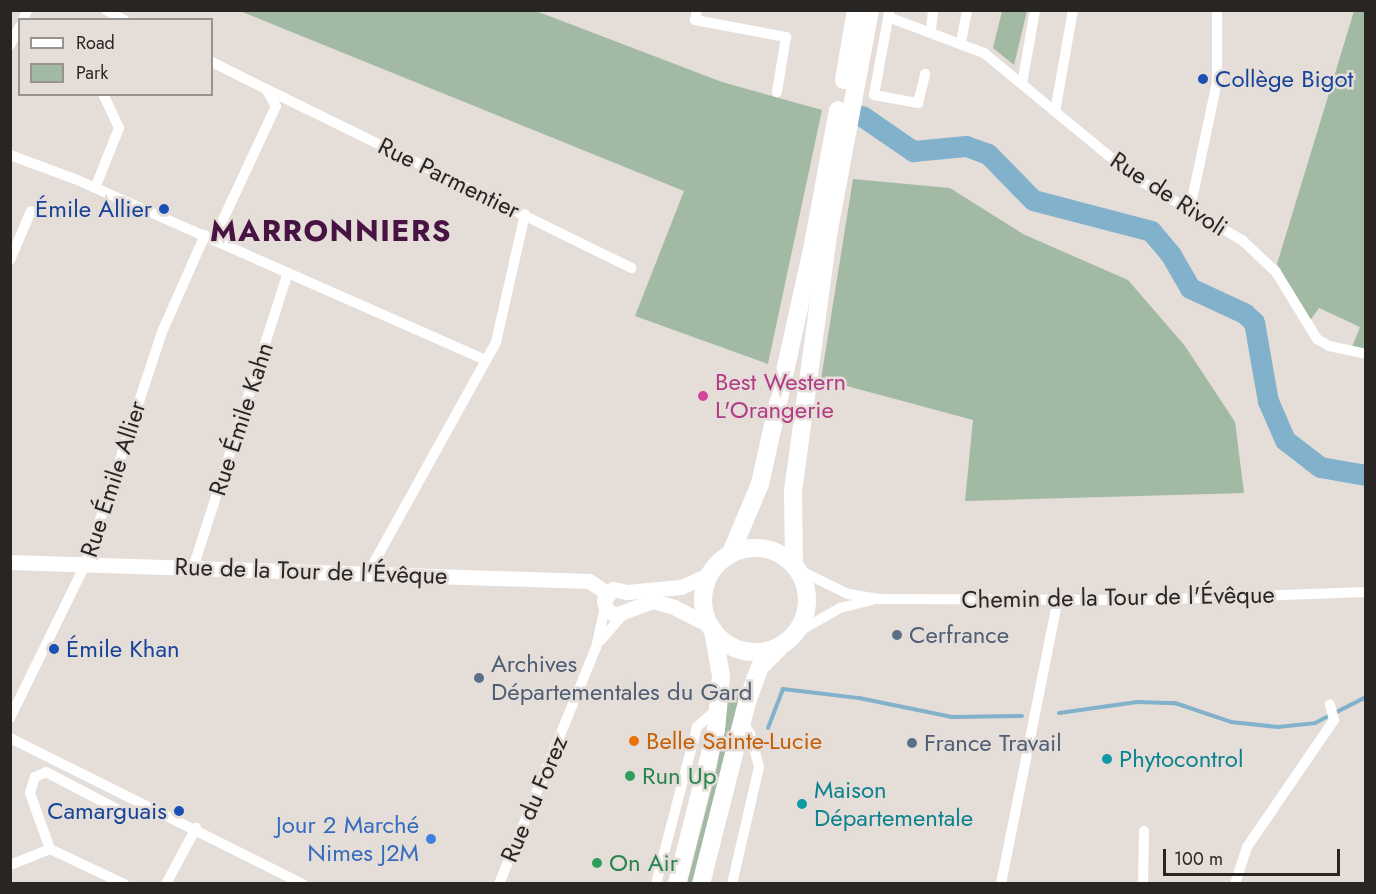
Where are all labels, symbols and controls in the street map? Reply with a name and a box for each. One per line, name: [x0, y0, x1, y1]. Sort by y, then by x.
legend: [18, 18, 213, 96]
text: Road: [76, 30, 115, 56]
text: Park: [76, 60, 108, 86]
place label: Collège Bigot: [1215, 65, 1353, 93]
marker: Collège Bigot: [1196, 72, 1210, 86]
street label: Rue Parmentier: [373, 131, 525, 225]
street label: Rue de Rivoli: [1105, 146, 1233, 242]
place label: Émile Allier: [35, 195, 152, 223]
marker: Émile Allier: [157, 202, 171, 216]
district label: MARRONNIERS: [210, 213, 452, 249]
street label: Rue Émile Kahn: [203, 339, 279, 499]
place label: Best Western L'Orangerie: [715, 368, 846, 424]
marker: Best Western L'Orangerie: [696, 389, 710, 403]
street label: Rue Émile Allier: [74, 397, 152, 561]
street label: Rue de la Tour de l'Évêque: [174, 552, 448, 590]
street label: Chemin de la Tour de l'Évêque: [961, 580, 1275, 614]
place label: Cerfrance: [909, 621, 1009, 649]
marker: Cerfrance: [890, 628, 904, 642]
place label: Émile Khan: [66, 635, 180, 663]
marker: Émile Khan: [47, 642, 61, 656]
place label: Archives Départementales du Gard: [491, 650, 753, 706]
marker: Archives Départementales du Gard: [472, 671, 486, 685]
place label: Belle Sainte-Lucie: [646, 727, 822, 755]
place label: France Travail: [924, 729, 1062, 757]
street label: Rue du Forez: [494, 732, 574, 866]
marker: Belle Sainte-Lucie: [627, 734, 641, 748]
marker: France Travail: [905, 736, 919, 750]
place label: Phytocontrol: [1119, 745, 1243, 773]
marker: Phytocontrol: [1100, 752, 1114, 766]
place label: Run Up: [642, 762, 717, 790]
marker: Run Up: [623, 769, 637, 783]
place label: Maison Départementale: [814, 776, 973, 832]
place label: Camarguais: [47, 797, 167, 825]
marker: Maison Départementale: [795, 797, 809, 811]
marker: Camarguais: [172, 804, 186, 818]
place label: Jour 2 Marché Nimes J2M: [276, 811, 419, 867]
marker: Jour 2 Marché Nimes J2M: [424, 832, 438, 846]
scale bar: [1166, 837, 1343, 875]
text: 100 m: [1174, 846, 1223, 872]
place label: On Air: [609, 849, 678, 877]
marker: On Air: [590, 856, 604, 870]

